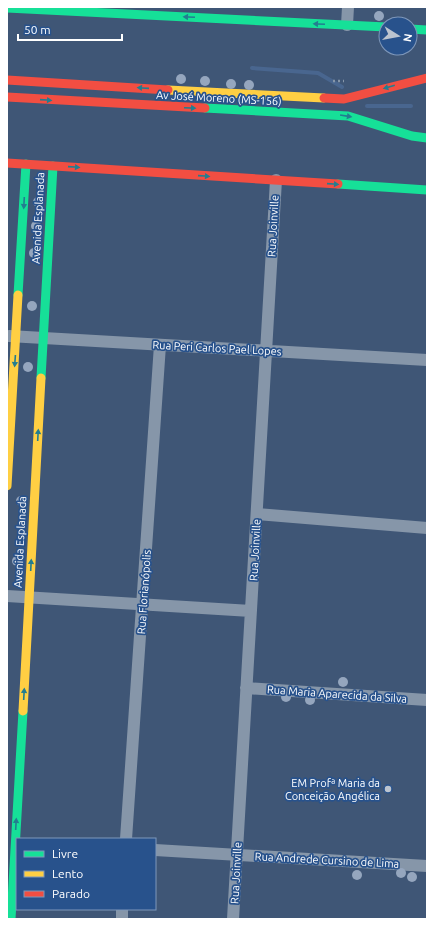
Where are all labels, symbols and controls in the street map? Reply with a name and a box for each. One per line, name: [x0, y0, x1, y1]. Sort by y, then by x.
one-way arrow: [183, 14, 195, 21]
scale bar: [18, 16, 122, 42]
north arrow: [378, 16, 418, 56]
one-way arrow: [312, 21, 325, 27]
text: 50 m: [24, 23, 51, 36]
text: N: [401, 33, 414, 43]
one-way arrow: [383, 84, 395, 90]
one-way arrow: [136, 85, 149, 91]
street label: Av José Moreno (MS-156): [156, 89, 282, 108]
one-way arrow: [40, 97, 52, 104]
one-way arrow: [184, 105, 196, 112]
one-way arrow: [340, 113, 353, 119]
one-way arrow: [68, 164, 80, 171]
street label: Avenida Esplanada: [30, 172, 46, 264]
one-way arrow: [198, 172, 210, 179]
one-way arrow: [327, 181, 339, 188]
street label: Rua Joinville: [265, 195, 281, 257]
one-way arrow: [20, 197, 27, 209]
street label: Rua Peri Carlos Pael Lopes: [152, 339, 282, 357]
one-way arrow: [11, 355, 18, 367]
one-way arrow: [35, 428, 41, 441]
street label: Avenida Esplanada: [12, 496, 28, 588]
street label: Rua Joinville: [247, 519, 263, 581]
street label: Rua Florianópolis: [135, 549, 153, 635]
one-way arrow: [27, 559, 34, 571]
street label: Rua Maria Aparecida da Silva: [267, 683, 407, 705]
one-way arrow: [20, 688, 27, 700]
place label: EM Profª Maria da Conceição Angélica: [285, 777, 380, 802]
marker: EM Profª Maria da Conceição Angélica: [383, 784, 393, 794]
one-way arrow: [13, 818, 20, 830]
legend: [16, 838, 156, 910]
street label: Rua Joinville: [228, 842, 244, 904]
text: Livre: [52, 847, 78, 860]
street label: Rua Andrede Cursino de Lima: [254, 850, 400, 870]
text: Lento: [52, 867, 83, 880]
text: Parado: [52, 887, 90, 900]

